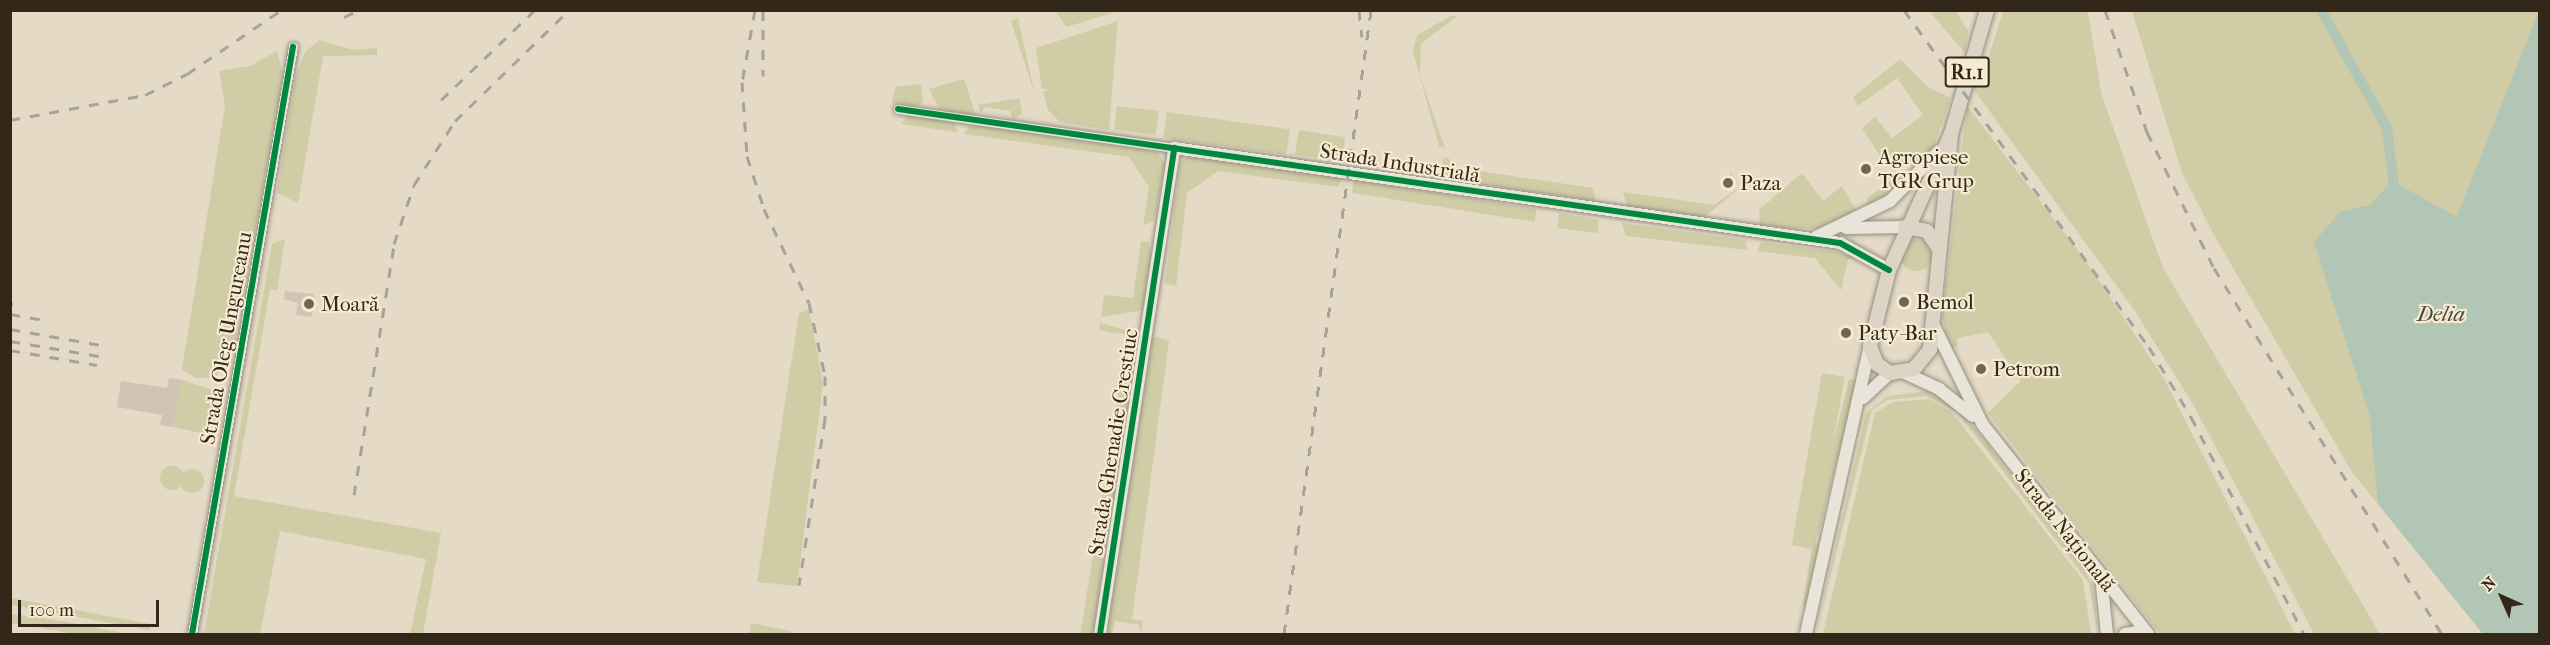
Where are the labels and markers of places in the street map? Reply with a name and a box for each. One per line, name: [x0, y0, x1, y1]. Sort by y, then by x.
place label: Agropiese TGR Grup: [1878, 144, 1974, 194]
marker: Agropiese TGR Grup: [1859, 162, 1873, 176]
place label: Paza: [1740, 170, 1781, 196]
marker: Paza: [1721, 176, 1735, 190]
place label: Bemol: [1916, 289, 1974, 315]
place label: Moară: [321, 291, 379, 317]
marker: Bemol: [1897, 295, 1911, 309]
marker: Moară: [302, 297, 316, 311]
place label: Paty-Bar: [1858, 320, 1937, 346]
marker: Paty-Bar: [1839, 326, 1853, 340]
place label: Petrom: [1993, 356, 2060, 382]
marker: Petrom: [1974, 362, 1988, 376]

